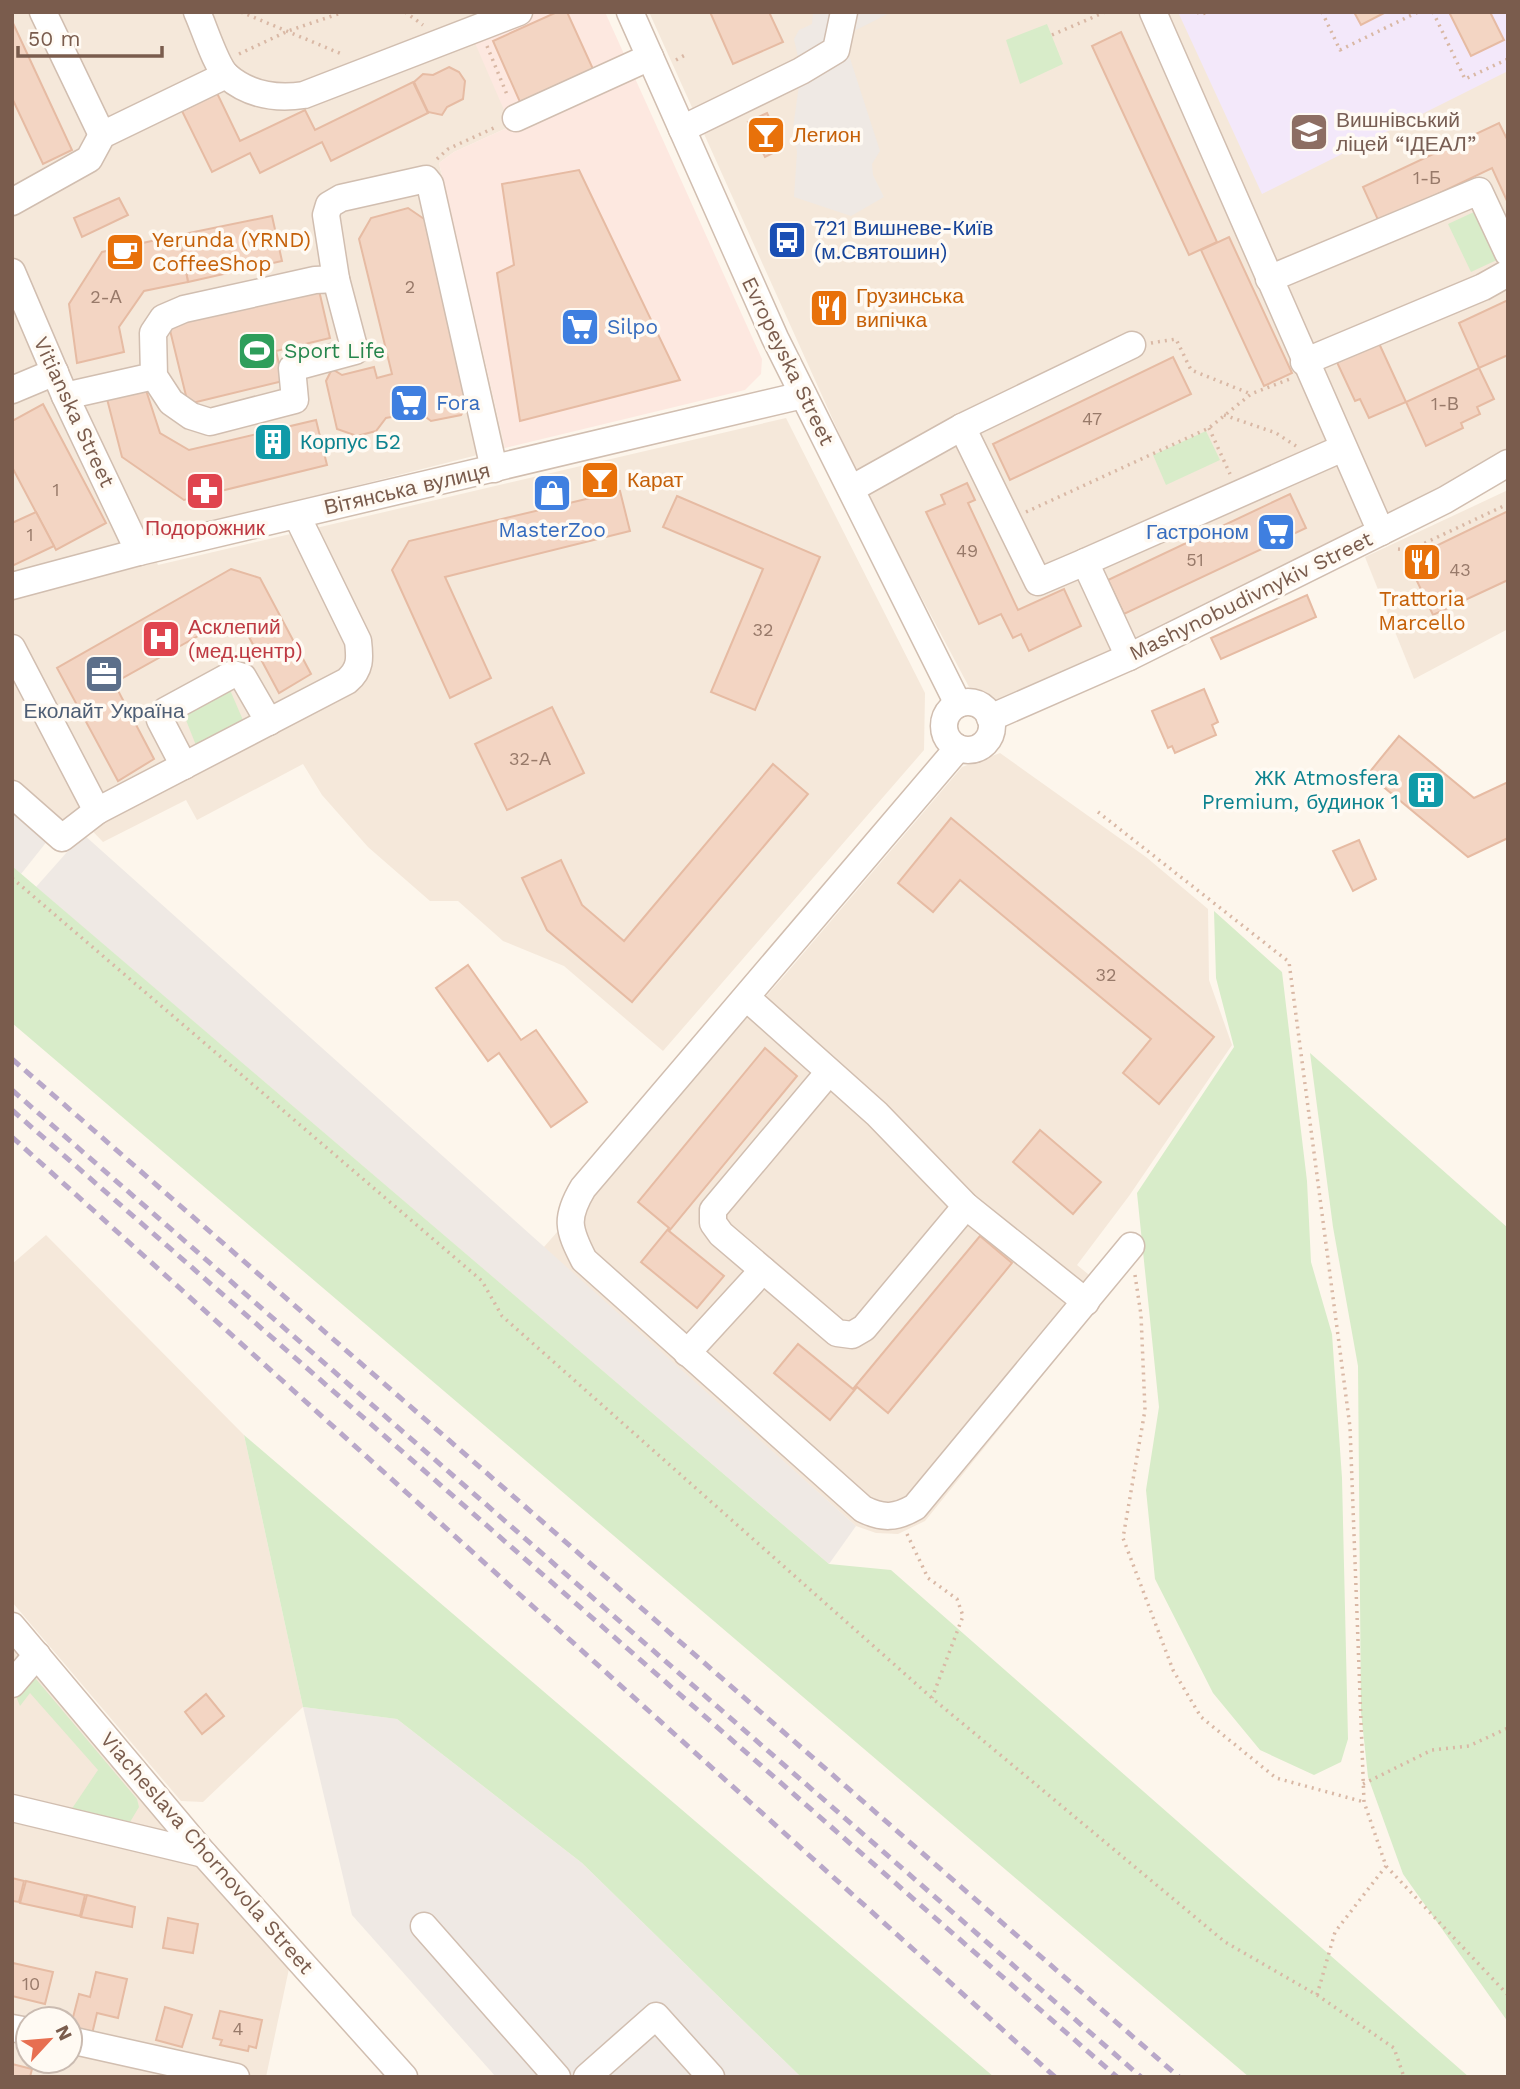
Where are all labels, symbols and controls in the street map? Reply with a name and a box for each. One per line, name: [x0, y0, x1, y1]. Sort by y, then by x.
scale bar: [18, 14, 161, 58]
text: 50 m: [28, 26, 80, 51]
place label: Вишнівський ліцей “ІДЕАЛ”: [1336, 107, 1476, 156]
school or university icon: Вишнівський ліцей “ІДЕАЛ”: [1288, 111, 1330, 153]
bar icon: Легион: [745, 114, 787, 156]
place label: Легион: [793, 122, 861, 147]
house number: 1-Б: [1413, 167, 1441, 188]
place label: 721 Вишневе-Київ (м.Святошин): [814, 215, 994, 264]
bus stop icon: 721 Вишневе-Київ (м.Святошин): [766, 219, 808, 261]
place label: Yerunda (YRND) CoffeeShop: [152, 227, 311, 276]
cafe icon: Yerunda (YRND) CoffeeShop: [104, 231, 146, 273]
street label: Evropeyska Street: [737, 272, 840, 449]
house number: 2: [405, 276, 415, 297]
place label: Грузинська випічка: [856, 283, 964, 332]
house number: 2-А: [90, 286, 122, 307]
restaurant icon: Грузинська випічка: [808, 287, 850, 329]
supermarket icon: Silpo: [559, 306, 601, 348]
place label: Silpo: [607, 314, 658, 339]
sports icon: Sport Life: [236, 330, 278, 372]
street label: Vitianska Street: [29, 333, 120, 491]
place label: Sport Life: [284, 338, 385, 363]
supermarket icon: Fora: [388, 382, 430, 424]
place label: Fora: [436, 390, 481, 415]
house number: 1-В: [1431, 393, 1459, 414]
house number: 47: [1082, 408, 1102, 429]
building icon: Корпус Б2: [252, 421, 294, 463]
place label: Корпус Б2: [300, 429, 401, 454]
street label: Вітянська вулиця: [322, 457, 492, 520]
bar icon: Карат: [579, 459, 621, 501]
place label: Карат: [627, 467, 684, 492]
pharmacy icon: Подорожник: [184, 470, 226, 512]
shop icon: MasterZoo: [531, 472, 573, 514]
house number: 1: [52, 479, 60, 500]
supermarket icon: Гастроном: [1255, 511, 1297, 553]
place label: Подорожник: [145, 515, 266, 540]
place label: MasterZoo: [498, 517, 606, 542]
place label: Гастроном: [1146, 519, 1249, 544]
house number: 1: [26, 524, 34, 545]
street label: Mashynobudivnykiv Street: [1125, 526, 1377, 665]
house number: 49: [956, 540, 978, 561]
restaurant icon: Trattoria Marcello: [1401, 541, 1443, 583]
house number: 51: [1186, 549, 1204, 570]
house number: 43: [1449, 559, 1471, 580]
place label: Trattoria Marcello: [1378, 586, 1466, 635]
place label: Асклепий (мед.центр): [188, 614, 303, 663]
hospital icon: Асклепий (мед.центр): [140, 618, 182, 660]
house number: 32: [753, 619, 774, 640]
office icon: Еколайт Україна: [83, 653, 125, 695]
place label: Еколайт Україна: [23, 698, 185, 723]
house number: 32-А: [509, 748, 551, 769]
place label: ЖК Atmosfera Premium, будинок 1: [1202, 765, 1399, 814]
building icon: ЖК Atmosfera Premium, будинок 1: [1405, 769, 1447, 811]
house number: 32: [1096, 964, 1117, 985]
street label: Viacheslava Chornovola Street: [96, 1727, 319, 1979]
house number: 10: [22, 1973, 40, 1994]
north arrow: [14, 2005, 84, 2075]
house number: 4: [233, 2018, 244, 2039]
text: N: [50, 2021, 77, 2044]

